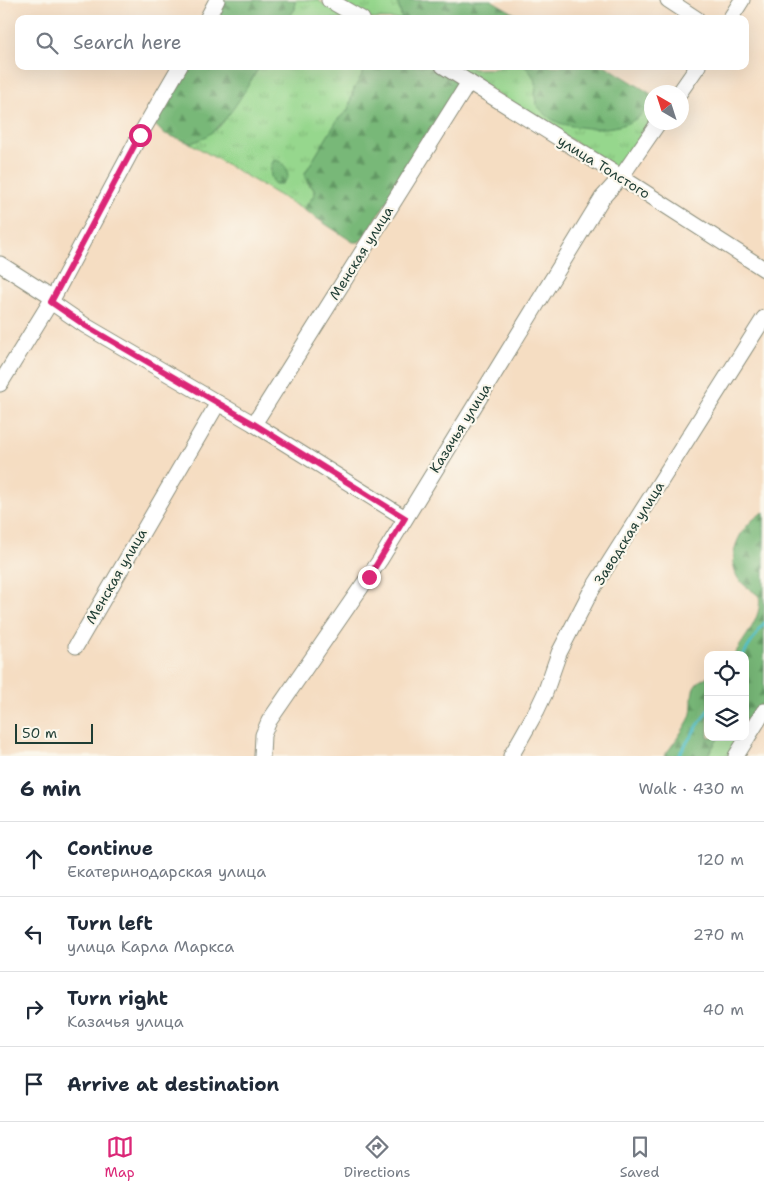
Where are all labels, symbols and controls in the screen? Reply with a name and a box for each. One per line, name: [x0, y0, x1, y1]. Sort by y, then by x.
search box: [15, 15, 749, 70]
icon: search: [33, 29, 61, 57]
text: Search here: [73, 30, 182, 55]
north arrow: [644, 85, 689, 130]
route start: [129, 124, 152, 147]
street label: улица Толстого: [554, 131, 654, 203]
street label: Менская улица: [325, 203, 397, 303]
street label: Казачья улица: [425, 380, 495, 476]
street label: Заводская улица: [590, 478, 668, 588]
street label: Менская улица: [81, 525, 151, 627]
route end: [358, 566, 381, 589]
map controls: [704, 651, 749, 741]
button: locate: [704, 651, 749, 696]
button: layers: [704, 696, 749, 741]
scale bar: [15, 721, 92, 744]
text: 50 m: [22, 724, 57, 742]
text: 6 min: [20, 775, 81, 803]
text: Walk · 430 m: [638, 778, 744, 799]
text: Continue: [67, 836, 153, 861]
icon: ahead: [20, 845, 48, 873]
text: 120 m: [697, 849, 744, 870]
text: Екатеринодарская улица: [67, 861, 266, 882]
text: Turn left: [67, 911, 153, 936]
icon: left: [20, 920, 48, 948]
text: 270 m: [693, 924, 744, 945]
text: улица Карла Маркса: [67, 936, 234, 957]
text: Turn right: [67, 986, 168, 1011]
icon: right: [20, 995, 48, 1023]
text: 40 m: [702, 999, 744, 1020]
text: Казачья улица: [67, 1011, 184, 1032]
icon: arrive: [20, 1070, 48, 1098]
text: Arrive at destination: [67, 1072, 279, 1097]
tab: Map: [105, 1133, 135, 1181]
tab: Directions: [344, 1133, 410, 1181]
tab: Saved: [620, 1133, 659, 1181]

